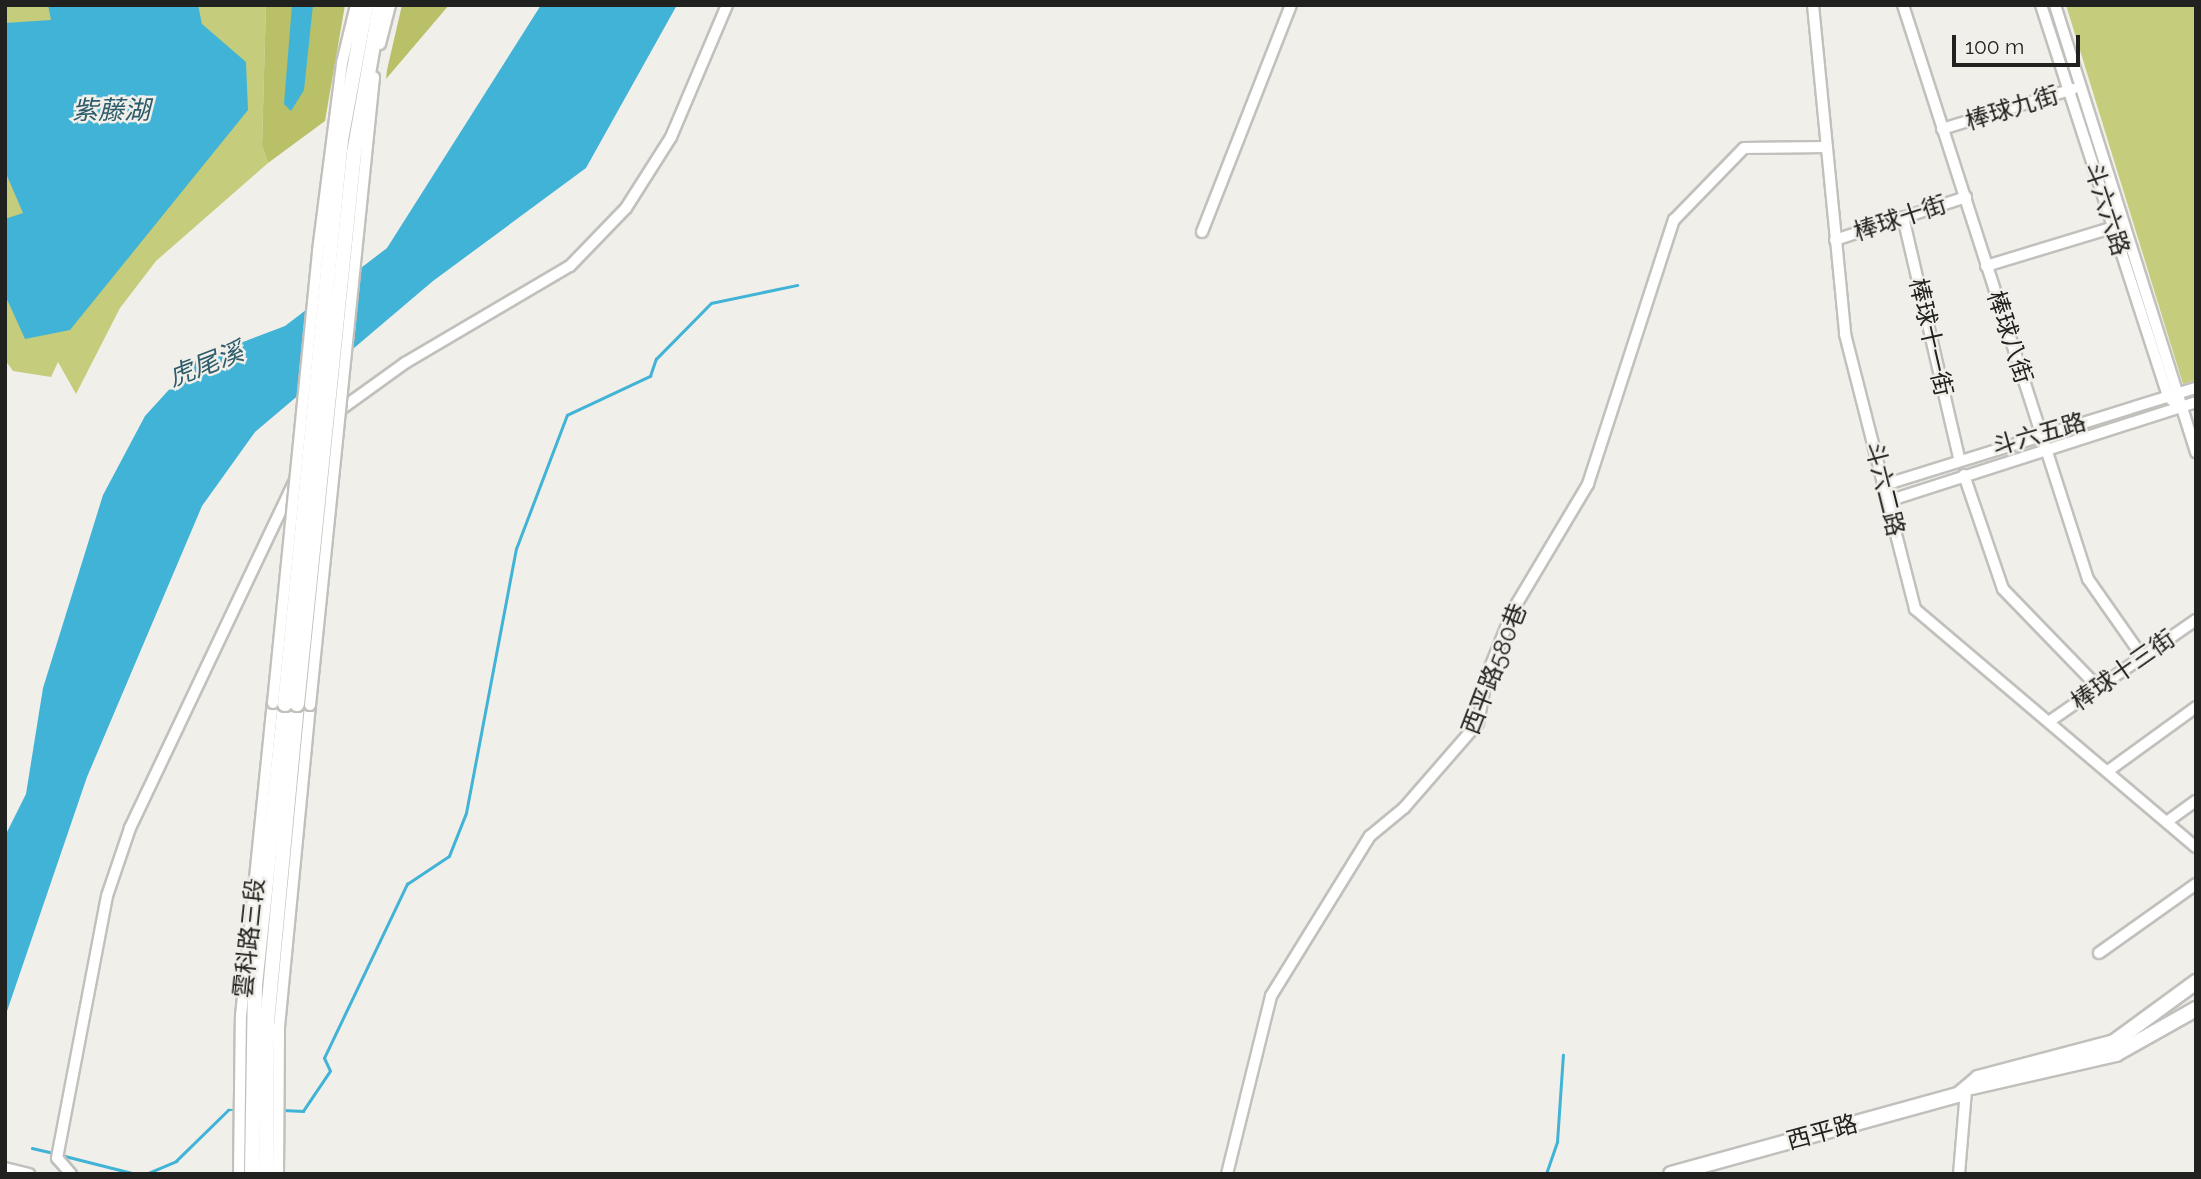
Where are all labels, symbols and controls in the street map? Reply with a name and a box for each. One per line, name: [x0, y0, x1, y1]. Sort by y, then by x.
scale bar: [1956, 21, 2084, 65]
text: 100 m: [1965, 34, 2024, 59]
street label: 棒球九街: [1962, 80, 2062, 136]
water label: 紫藤湖: [72, 95, 150, 127]
street label: 斗六六路: [2078, 159, 2136, 259]
street label: 棒球十街: [1850, 189, 1950, 247]
street label: 棒球十一街: [1903, 275, 1959, 399]
street label: 棒球八街: [1981, 287, 2039, 387]
water label: 虎尾溪: [164, 336, 248, 394]
street label: 斗六五路: [1989, 407, 2089, 461]
street label: 斗六二路: [1859, 439, 1911, 539]
street label: 西平路580巷: [1456, 599, 1532, 739]
street label: 棒球十三街: [2066, 624, 2180, 716]
street label: 雲科路三段: [228, 877, 270, 999]
street label: 西平路: [1783, 1109, 1861, 1155]

